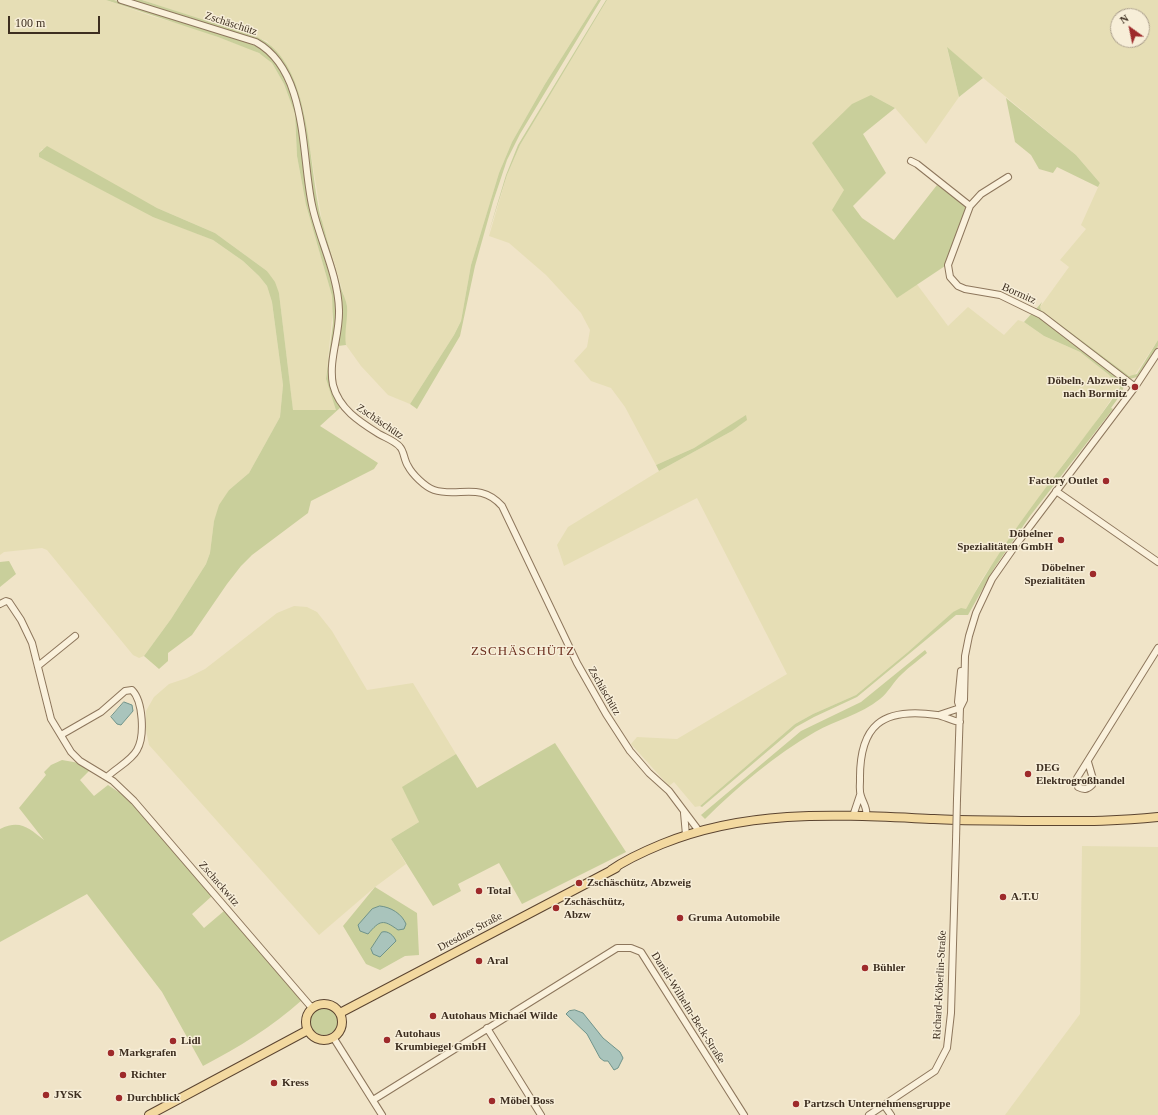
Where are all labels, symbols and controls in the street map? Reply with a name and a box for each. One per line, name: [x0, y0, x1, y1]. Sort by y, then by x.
scale bar: [10, 8, 102, 34]
north arrow: [1110, 8, 1150, 48]
street label: Zschäschütz: [203, 9, 259, 39]
text: N: [1117, 12, 1131, 26]
text: 100 m: [15, 16, 45, 30]
street label: Bormitz: [1000, 281, 1038, 307]
place label: Döbeln, Abzweig nach Bormitz: [1048, 374, 1127, 400]
marker: Döbeln, Abzweig nach Bormitz: [1130, 382, 1140, 392]
street label: Zschäschütz: [354, 401, 406, 443]
place label: Factory Outlet: [1029, 474, 1098, 488]
marker: Factory Outlet: [1101, 476, 1111, 486]
place label: Döbelner Spezialitäten GmbH: [957, 527, 1053, 553]
marker: Döbelner Spezialitäten GmbH: [1056, 535, 1066, 545]
place label: Döbelner Spezialitäten: [1025, 561, 1085, 587]
marker: Döbelner Spezialitäten: [1088, 569, 1098, 579]
district label: ZSCHÄSCHÜTZ: [471, 644, 575, 660]
street label: Zschäschütz: [585, 664, 623, 718]
place label: DEG Elektrogroßhandel: [1036, 761, 1125, 787]
marker: DEG Elektrogroßhandel: [1023, 769, 1033, 779]
street label: Zschackwitz: [196, 859, 242, 909]
place label: Zschäschütz, Abzweig: [587, 876, 691, 890]
marker: Zschäschütz, Abzweig: [574, 878, 584, 888]
place label: Total: [487, 884, 511, 898]
marker: Total: [474, 886, 484, 896]
place label: A.T.U: [1011, 890, 1039, 904]
marker: A.T.U: [998, 892, 1008, 902]
place label: Zschäschütz, Abzw: [564, 895, 625, 921]
marker: Zschäschütz, Abzw: [551, 903, 561, 913]
street label: Dresdner Straße: [435, 909, 505, 955]
place label: Gruma Automobile: [688, 911, 780, 925]
marker: Gruma Automobile: [675, 913, 685, 923]
street label: Richard-Köberlin-Straße: [931, 930, 949, 1040]
street label: Daniel-Wilhelm-Beck-Straße: [648, 950, 728, 1066]
place label: Aral: [487, 954, 508, 968]
marker: Aral: [474, 956, 484, 966]
place label: Bühler: [873, 961, 905, 975]
marker: Bühler: [860, 963, 870, 973]
place label: Autohaus Michael Wilde: [441, 1009, 558, 1023]
marker: Autohaus Michael Wilde: [428, 1011, 438, 1021]
place label: Autohaus Krumbiegel GmbH: [395, 1027, 486, 1053]
place label: Lidl: [181, 1034, 201, 1048]
marker: Autohaus Krumbiegel GmbH: [382, 1035, 392, 1045]
marker: Lidl: [168, 1036, 178, 1046]
place label: Markgrafen: [119, 1046, 176, 1060]
marker: Markgrafen: [106, 1048, 116, 1058]
place label: Richter: [131, 1068, 166, 1082]
marker: Richter: [118, 1070, 128, 1080]
place label: Kress: [282, 1076, 309, 1090]
marker: Kress: [269, 1078, 279, 1088]
place label: JYSK: [54, 1088, 82, 1102]
marker: JYSK: [41, 1090, 51, 1100]
place label: Durchblick: [127, 1091, 180, 1105]
marker: Durchblick: [114, 1093, 124, 1103]
place label: Möbel Boss: [500, 1094, 554, 1108]
marker: Möbel Boss: [487, 1096, 497, 1106]
place label: Partzsch Unternehmensgruppe: [804, 1097, 950, 1111]
marker: Partzsch Unternehmensgruppe: [791, 1099, 801, 1109]

